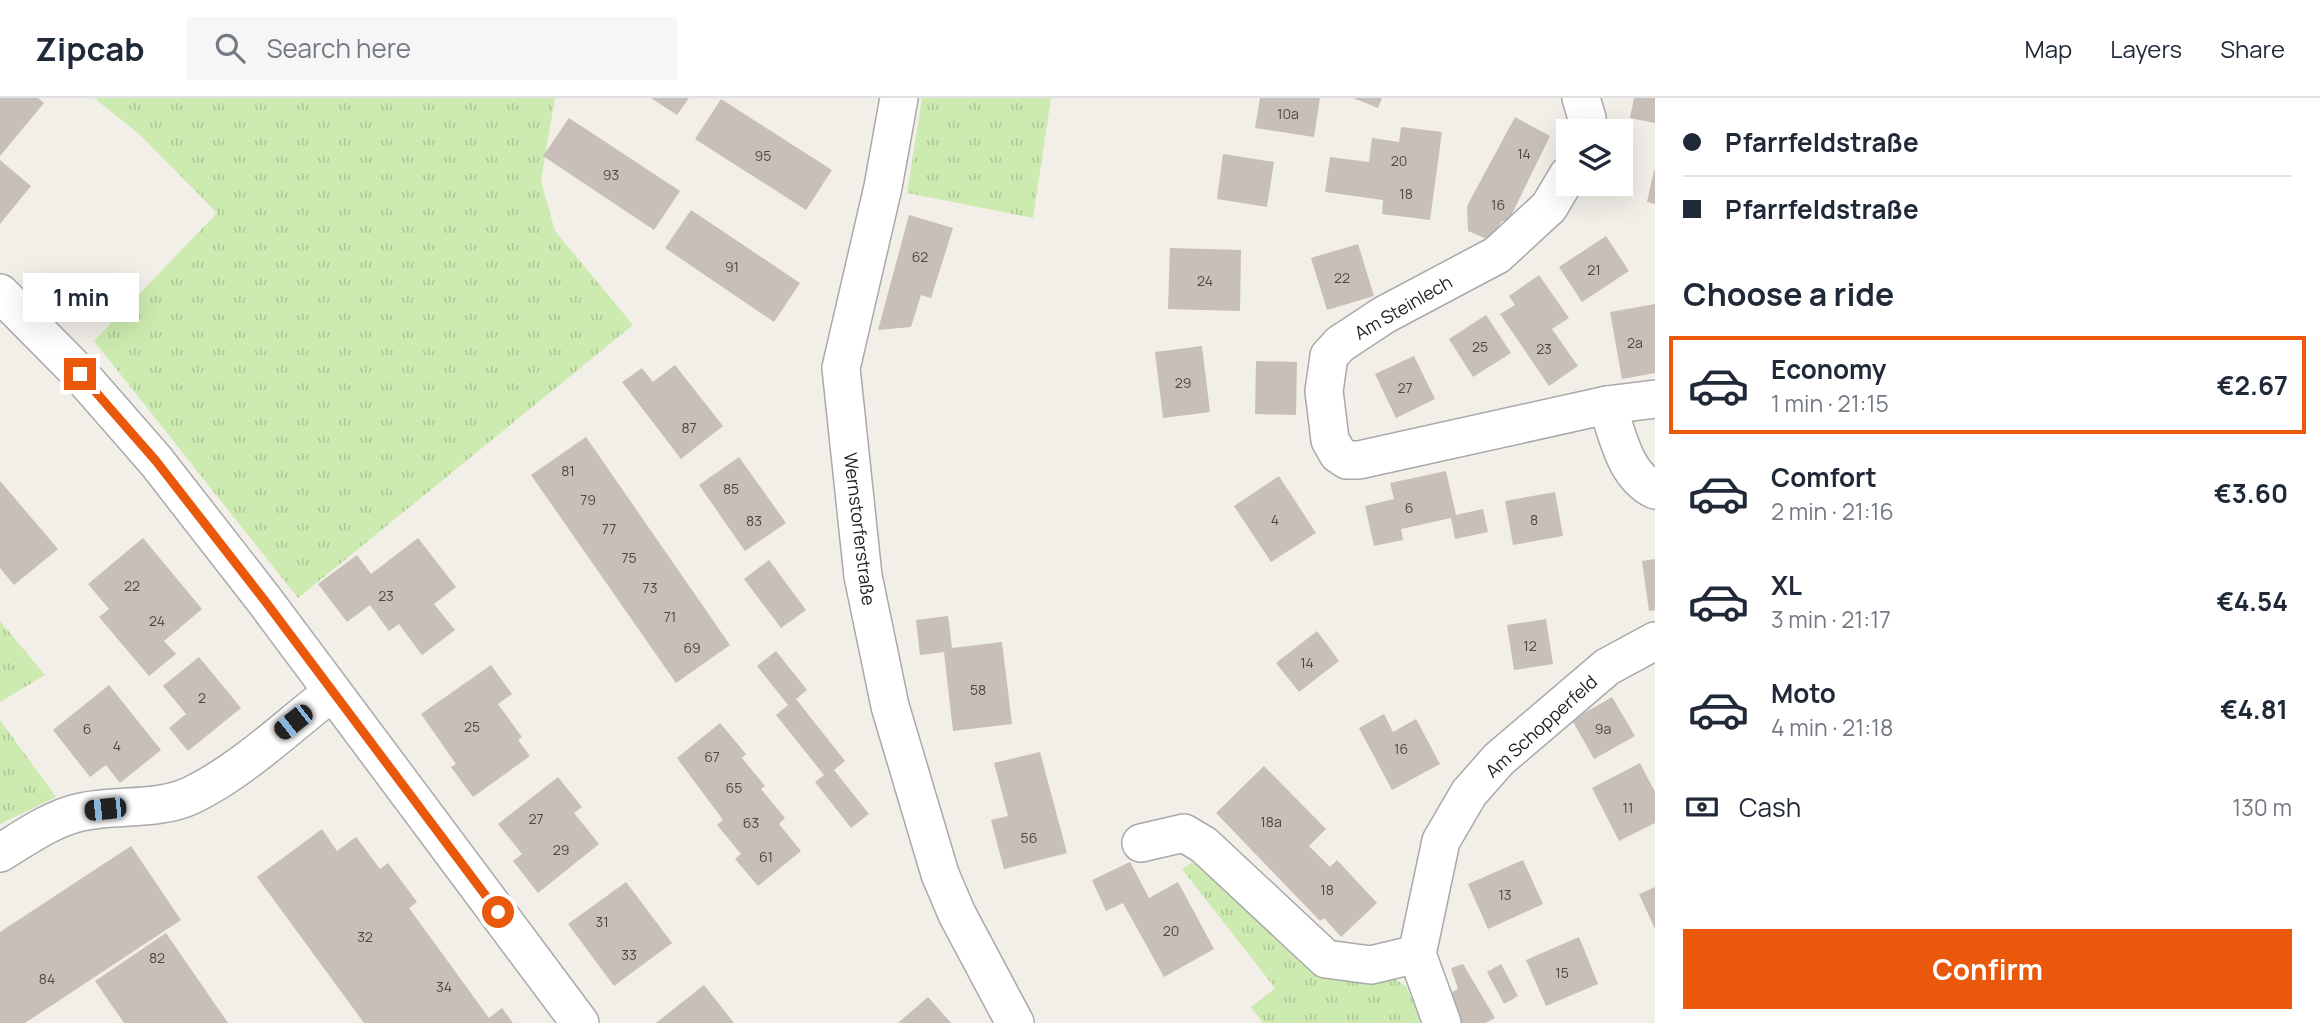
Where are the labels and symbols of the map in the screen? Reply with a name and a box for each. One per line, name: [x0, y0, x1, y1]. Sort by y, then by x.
house number: 10a: [1277, 104, 1299, 123]
house number: 14: [1517, 144, 1531, 163]
house number: 95: [755, 146, 771, 165]
house number: 20: [1391, 151, 1407, 170]
house number: 93: [603, 165, 619, 184]
house number: 18: [1399, 184, 1413, 203]
house number: 16: [1491, 195, 1505, 214]
house number: 62: [912, 247, 928, 266]
house number: 91: [725, 257, 739, 276]
house number: 21: [1587, 260, 1601, 279]
house number: 22: [1334, 268, 1350, 287]
street label: Am Steinlech: [1350, 269, 1456, 345]
house number: 24: [1197, 271, 1213, 290]
callout: 1 min: [22, 272, 138, 322]
house number: 2a: [1627, 333, 1643, 352]
house number: 25: [1472, 337, 1488, 356]
house number: 23: [1536, 339, 1552, 358]
route end: [64, 358, 96, 390]
house number: 29: [1175, 373, 1191, 392]
house number: 27: [1397, 378, 1413, 397]
house number: 87: [681, 418, 697, 437]
street label: Wernstorferstraße: [839, 451, 881, 607]
house number: 81: [561, 461, 575, 480]
house number: 85: [723, 479, 739, 498]
house number: 79: [580, 490, 596, 509]
house number: 6: [1405, 498, 1413, 517]
house number: 4: [1271, 510, 1279, 529]
house number: 8: [1530, 510, 1538, 529]
house number: 83: [746, 511, 762, 530]
house number: 77: [602, 519, 616, 538]
house number: 75: [621, 548, 637, 567]
house number: 22: [124, 576, 140, 595]
house number: 73: [643, 578, 657, 597]
house number: 23: [378, 586, 394, 605]
house number: 71: [664, 607, 676, 626]
house number: 24: [149, 611, 165, 630]
house number: 12: [1523, 636, 1537, 655]
house number: 69: [683, 638, 701, 657]
house number: 14: [1300, 653, 1314, 672]
street label: Am Schopperfeld: [1480, 669, 1602, 783]
house number: 58: [970, 680, 986, 699]
house number: 2: [198, 688, 206, 707]
car: [270, 701, 317, 743]
house number: 25: [464, 717, 480, 736]
house number: 6: [83, 719, 91, 738]
house number: 9a: [1595, 719, 1611, 738]
house number: 4: [113, 736, 121, 755]
house number: 16: [1394, 739, 1408, 758]
house number: 67: [704, 747, 720, 766]
house number: 65: [726, 778, 742, 797]
car: [84, 796, 127, 822]
house number: 11: [1623, 798, 1633, 817]
house number: 27: [528, 809, 544, 828]
house number: 18a: [1260, 812, 1282, 831]
house number: 63: [743, 813, 759, 832]
house number: 56: [1021, 828, 1037, 847]
house number: 29: [553, 840, 569, 859]
house number: 61: [759, 847, 773, 866]
house number: 18: [1320, 880, 1334, 899]
house number: 13: [1498, 885, 1512, 904]
route start: [482, 896, 514, 928]
house number: 31: [595, 912, 609, 931]
house number: 20: [1163, 921, 1179, 940]
house number: 32: [357, 927, 373, 946]
house number: 33: [621, 945, 637, 964]
house number: 82: [149, 948, 165, 967]
house number: 15: [1555, 963, 1569, 982]
house number: 84: [39, 969, 55, 988]
house number: 34: [436, 977, 452, 996]

